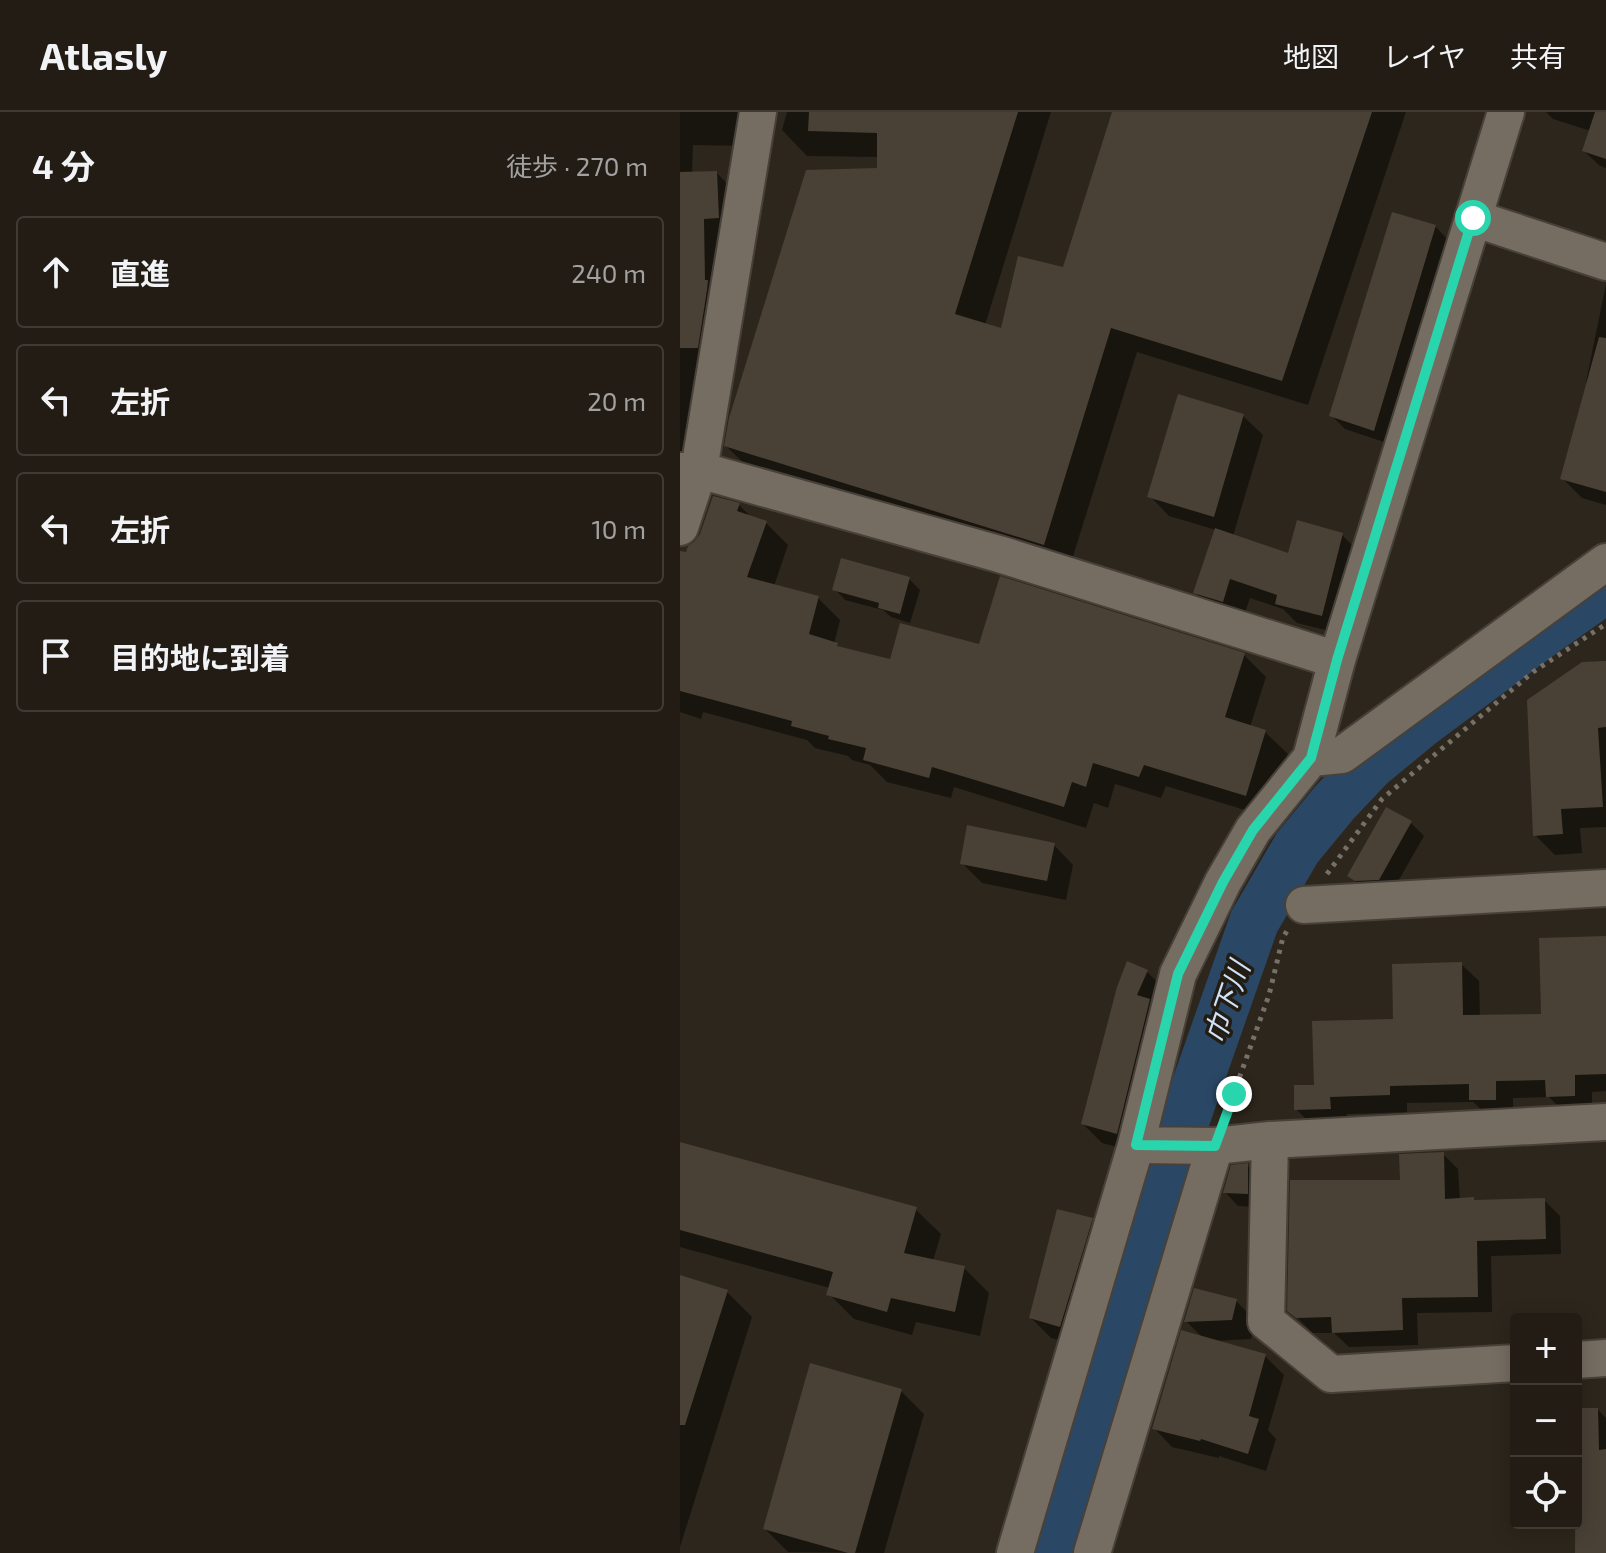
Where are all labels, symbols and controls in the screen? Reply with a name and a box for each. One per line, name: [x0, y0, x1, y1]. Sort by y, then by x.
text: Atlasly: [40, 32, 167, 78]
text: 地図: [1283, 39, 1339, 73]
text: レイヤ: [1383, 39, 1466, 73]
text: 共有: [1510, 39, 1566, 73]
text: 4 分: [32, 145, 95, 186]
text: 徒歩 · 270 m: [506, 150, 648, 181]
route start: [1455, 200, 1491, 236]
icon: ahead: [34, 250, 78, 294]
text: 直進: [110, 255, 170, 291]
text: 240 m: [571, 257, 646, 288]
icon: left: [34, 378, 78, 422]
text: 左折: [110, 383, 170, 419]
text: 20 m: [587, 385, 646, 416]
icon: left: [34, 506, 78, 550]
text: 左折: [110, 511, 170, 547]
text: 10 m: [591, 513, 646, 544]
icon: arrive: [34, 634, 78, 678]
text: 目的地に到着: [110, 639, 290, 675]
water label: 巾下川: [1196, 954, 1257, 1047]
route end: [1216, 1076, 1252, 1112]
map controls: [1510, 1313, 1582, 1529]
button: +: [1510, 1313, 1582, 1385]
button: −: [1510, 1385, 1582, 1457]
button: locate: [1510, 1457, 1582, 1529]

